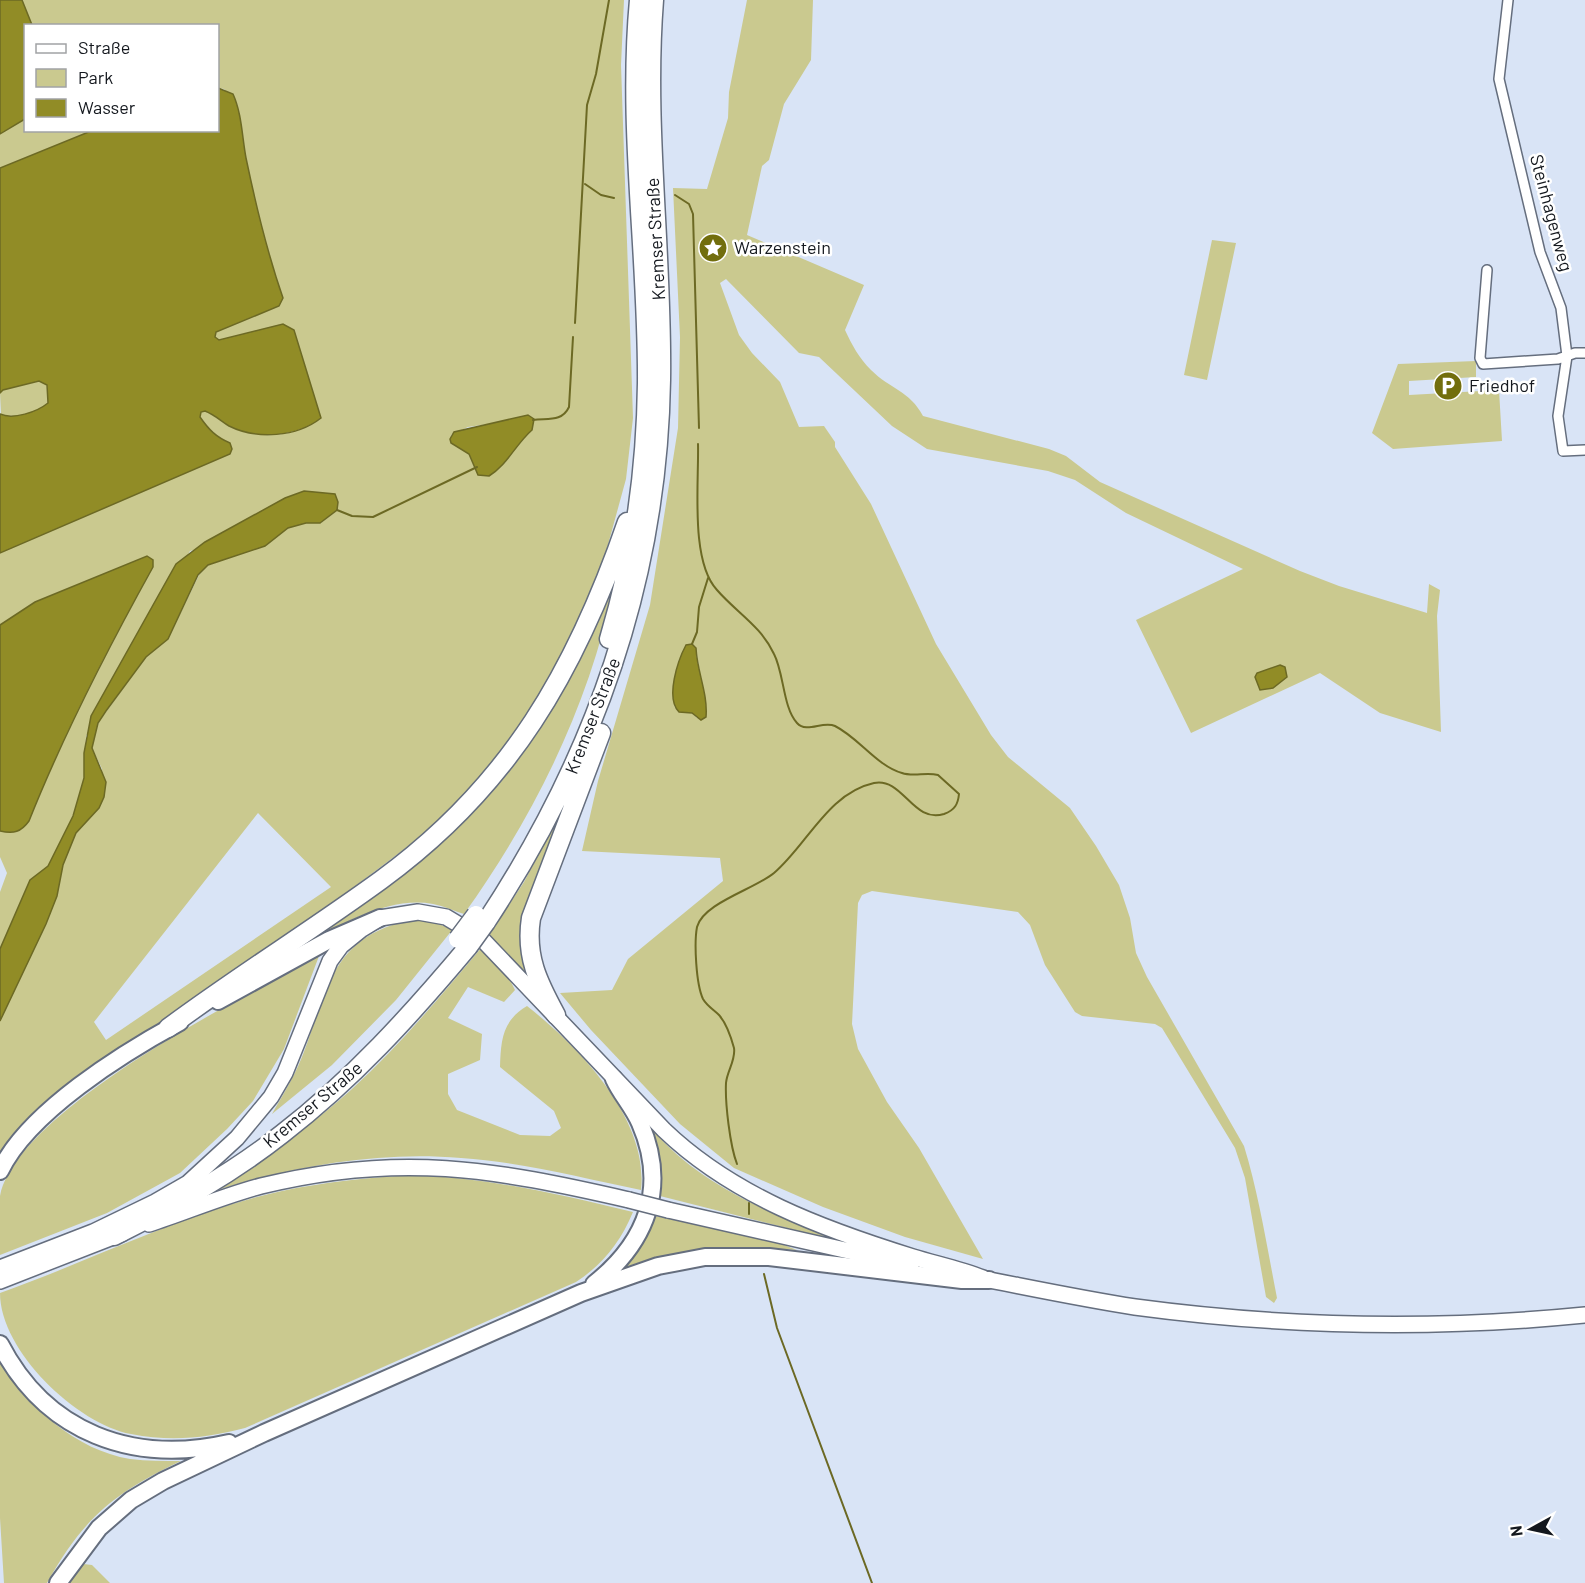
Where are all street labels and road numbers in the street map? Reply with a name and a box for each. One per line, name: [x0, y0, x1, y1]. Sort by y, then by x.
street label: Steinhagenweg: [1526, 152, 1578, 274]
street label: Kremser Straße: [641, 177, 669, 301]
street label: Kremser Straße: [560, 654, 624, 777]
street label: Kremser Straße: [258, 1056, 366, 1152]

